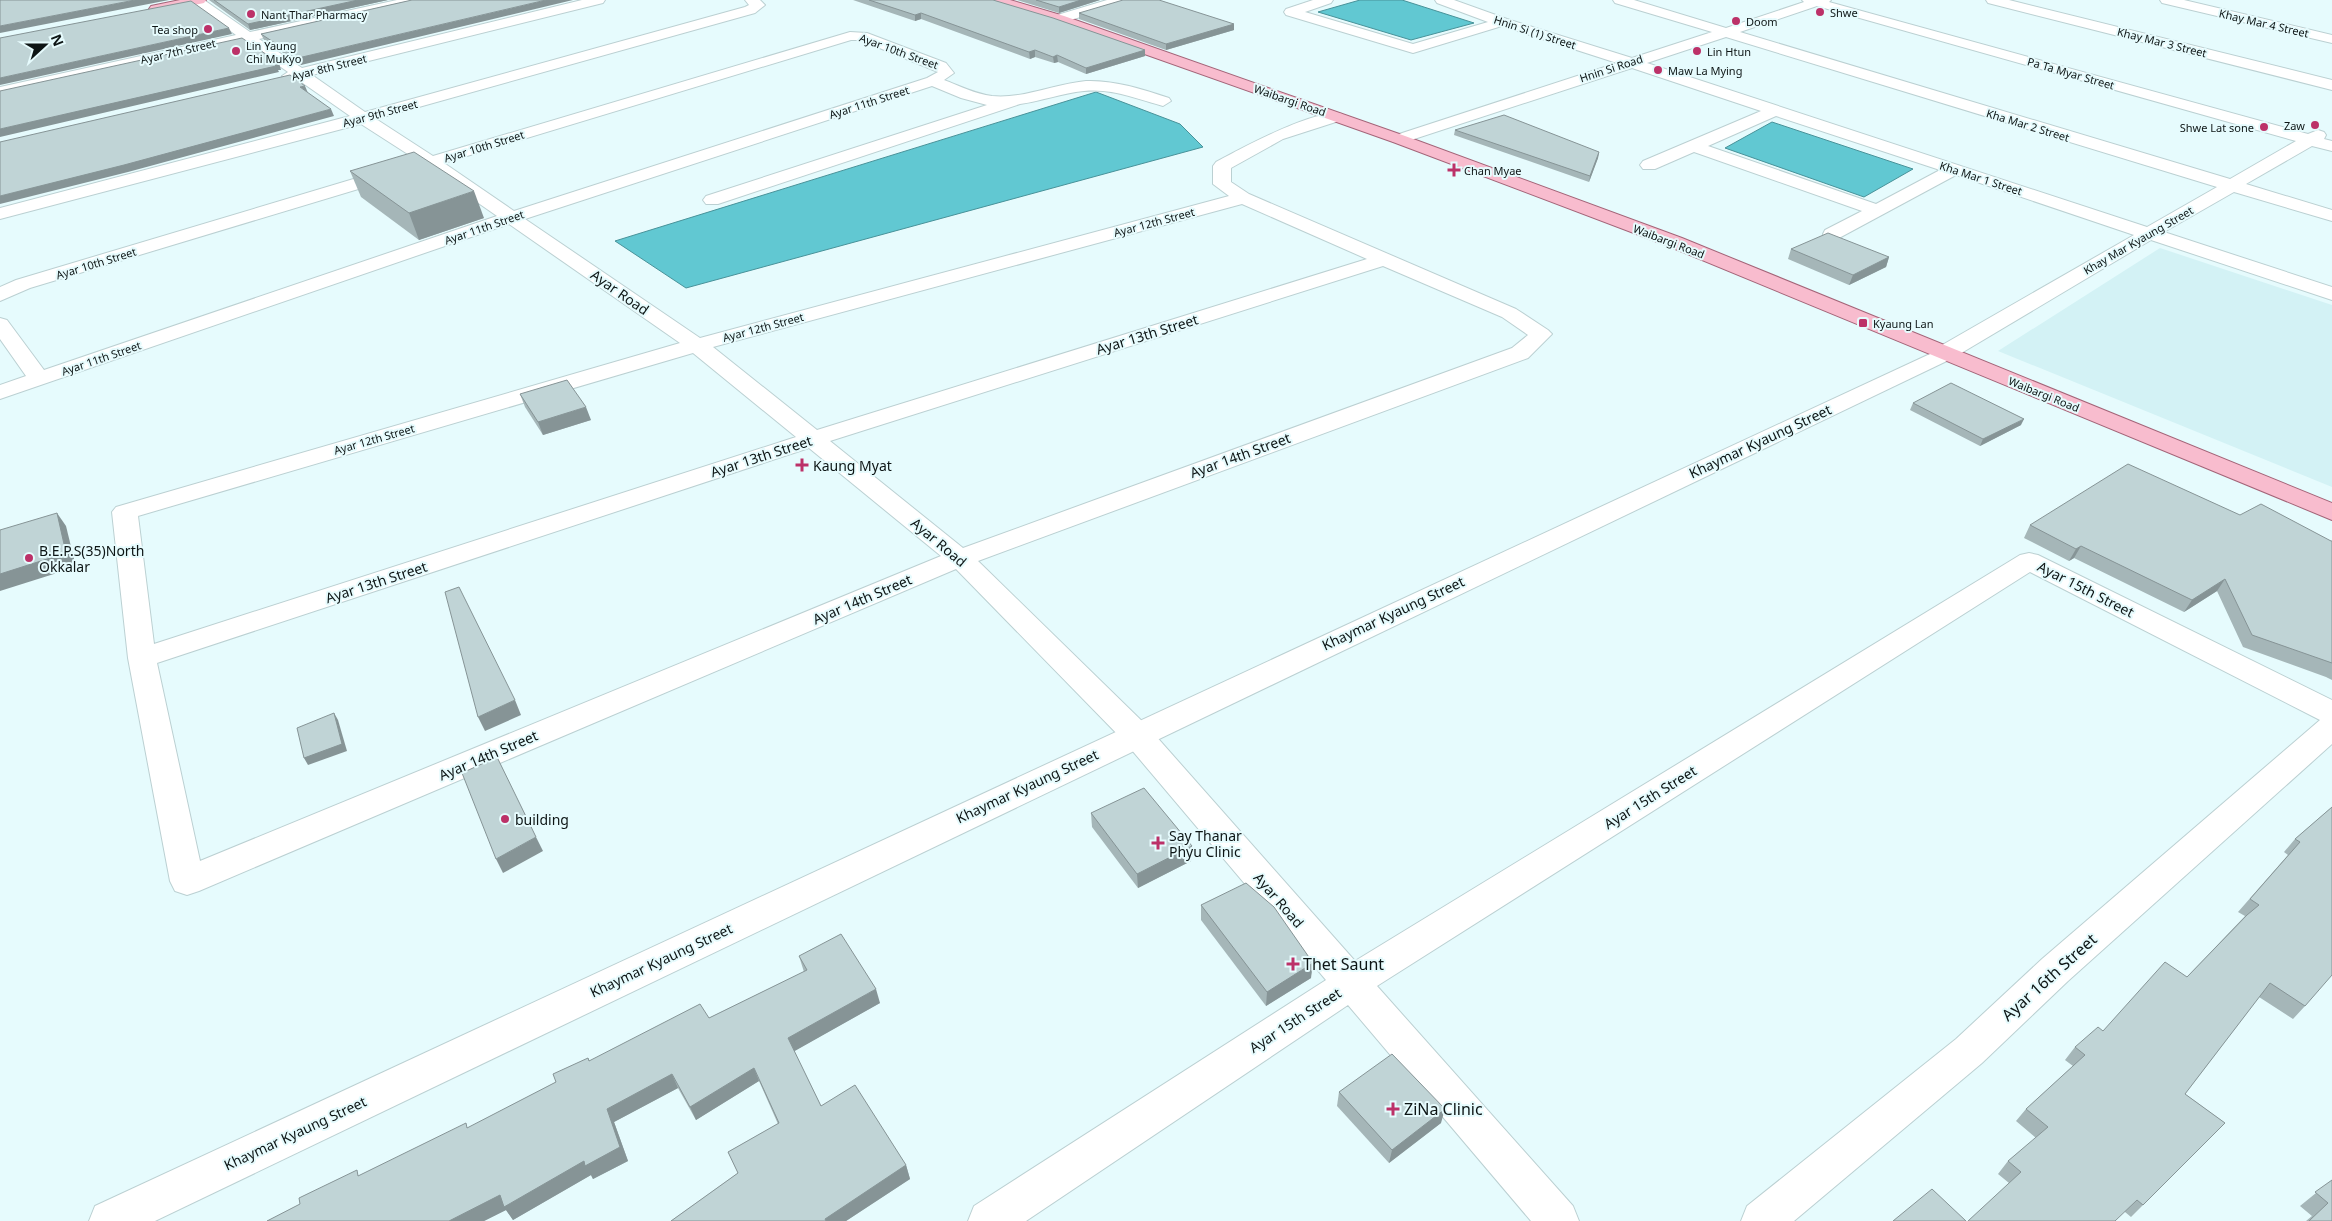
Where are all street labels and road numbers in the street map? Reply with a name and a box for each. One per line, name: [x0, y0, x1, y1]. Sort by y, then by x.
street label: Khay Mar 4 Street: [2218, 5, 2310, 41]
street label: Hnin Si (1) Street: [1492, 12, 1578, 52]
street label: Khay Mar 3 Street: [2116, 24, 2208, 60]
street label: Ayar 10th Street: [857, 30, 941, 72]
street label: Ayar 7th Street: [139, 35, 217, 67]
street label: Ayar 8th Street: [290, 50, 368, 84]
street label: Hnin Si Road: [1577, 51, 1645, 85]
street label: Pa Ta Myar Street: [2026, 53, 2116, 93]
street label: Waibargi Road: [1252, 81, 1328, 119]
street label: Ayar 11th Street: [827, 82, 911, 122]
street label: Ayar 9th Street: [341, 96, 419, 130]
street label: Kha Mar 2 Street: [1985, 105, 2071, 145]
street label: Ayar 10th Street: [442, 127, 526, 165]
street label: Kha Mar 1 Street: [1938, 158, 2024, 198]
street label: Khay Mar Kyaung Street: [2080, 202, 2196, 278]
street label: Ayar 12th Street: [1112, 204, 1196, 240]
street label: Ayar 11th Street: [442, 206, 526, 248]
street label: Waibargi Road: [1631, 221, 1707, 261]
street label: Ayar 10th Street: [54, 244, 138, 282]
street label: Ayar Road: [587, 265, 653, 319]
street label: Ayar 12th Street: [721, 309, 805, 345]
street label: Ayar 13th Street: [1094, 309, 1200, 359]
street label: Ayar 11th Street: [59, 337, 143, 379]
street label: Waibargi Road: [2006, 373, 2082, 415]
street label: Khaymar Kyaung Street: [1686, 400, 1834, 482]
street label: Ayar 12th Street: [332, 420, 416, 458]
street label: Ayar 14th Street: [1187, 428, 1293, 482]
street label: Ayar 13th Street: [708, 431, 814, 481]
street label: Ayar Road: [907, 513, 971, 571]
street label: Ayar 13th Street: [323, 557, 429, 607]
street label: Ayar 15th Street: [2035, 557, 2137, 621]
street label: Ayar 14th Street: [810, 570, 914, 628]
street label: Khaymar Kyaung Street: [1319, 572, 1467, 654]
street label: Ayar 14th Street: [436, 726, 540, 784]
street label: Khaymar Kyaung Street: [953, 745, 1101, 827]
street label: Ayar 15th Street: [1600, 761, 1700, 833]
street label: Ayar Road: [1250, 868, 1308, 932]
street label: Khaymar Kyaung Street: [587, 919, 735, 1001]
street label: Ayar 16th Street: [1997, 928, 2101, 1026]
street label: Ayar 15th Street: [1245, 983, 1345, 1057]
street label: Khaymar Kyaung Street: [221, 1092, 369, 1174]

